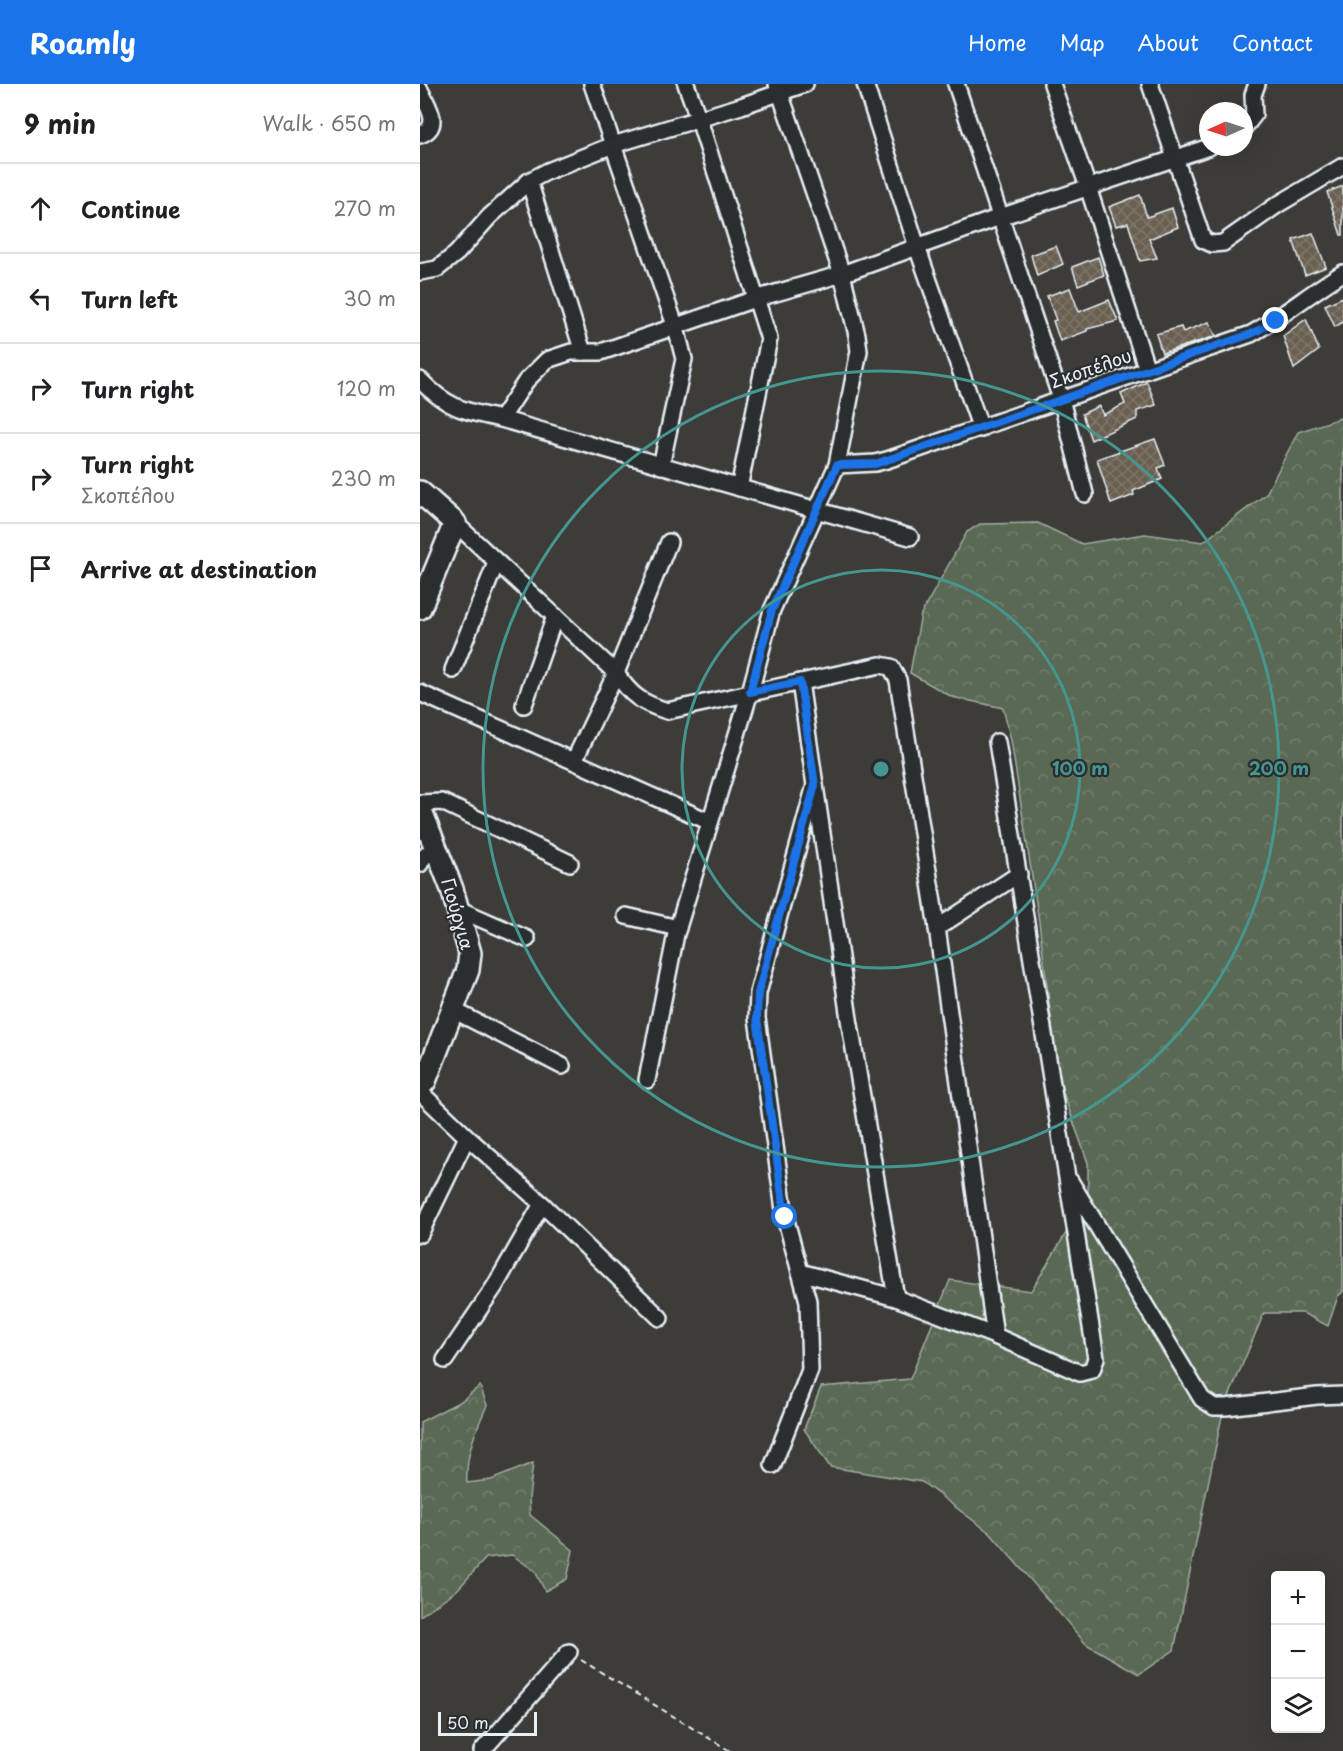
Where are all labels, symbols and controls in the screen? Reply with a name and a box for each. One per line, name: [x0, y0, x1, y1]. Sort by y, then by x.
text: Roamly: [30, 21, 136, 64]
text: Home: [968, 26, 1027, 58]
text: Map: [1060, 26, 1105, 58]
text: About: [1138, 26, 1199, 58]
text: Contact: [1232, 26, 1313, 58]
north arrow: [1199, 102, 1253, 156]
text: 9 min: [24, 104, 96, 143]
text: Walk · 650 m: [262, 108, 396, 138]
icon: ahead: [24, 192, 57, 225]
text: Continue: [81, 192, 180, 225]
text: 270 m: [333, 193, 396, 223]
icon: left: [24, 282, 57, 315]
text: Turn left: [81, 282, 178, 315]
text: 30 m: [343, 283, 396, 313]
route end: [1262, 307, 1288, 333]
street label: Σκοπέλου: [1046, 341, 1135, 394]
icon: right: [24, 372, 57, 405]
text: Turn right: [81, 372, 194, 405]
text: 120 m: [337, 373, 396, 403]
text: Turn right: [81, 447, 194, 480]
icon: right: [24, 462, 57, 495]
text: 230 m: [331, 463, 396, 493]
text: Σκοπέλου: [81, 480, 175, 510]
icon: arrive: [24, 552, 57, 585]
text: Arrive at destination: [81, 552, 317, 585]
text: 100 m: [1052, 754, 1108, 781]
text: 200 m: [1249, 754, 1309, 781]
centre of rings: [871, 759, 891, 779]
street label: Γιούργια: [435, 874, 482, 953]
route start: [771, 1203, 797, 1229]
map controls: [1271, 1571, 1325, 1733]
button: +: [1271, 1571, 1325, 1625]
button: −: [1271, 1625, 1325, 1679]
button: layers: [1271, 1679, 1325, 1733]
scale bar: [438, 1709, 537, 1736]
text: 50 m: [447, 1710, 488, 1734]

